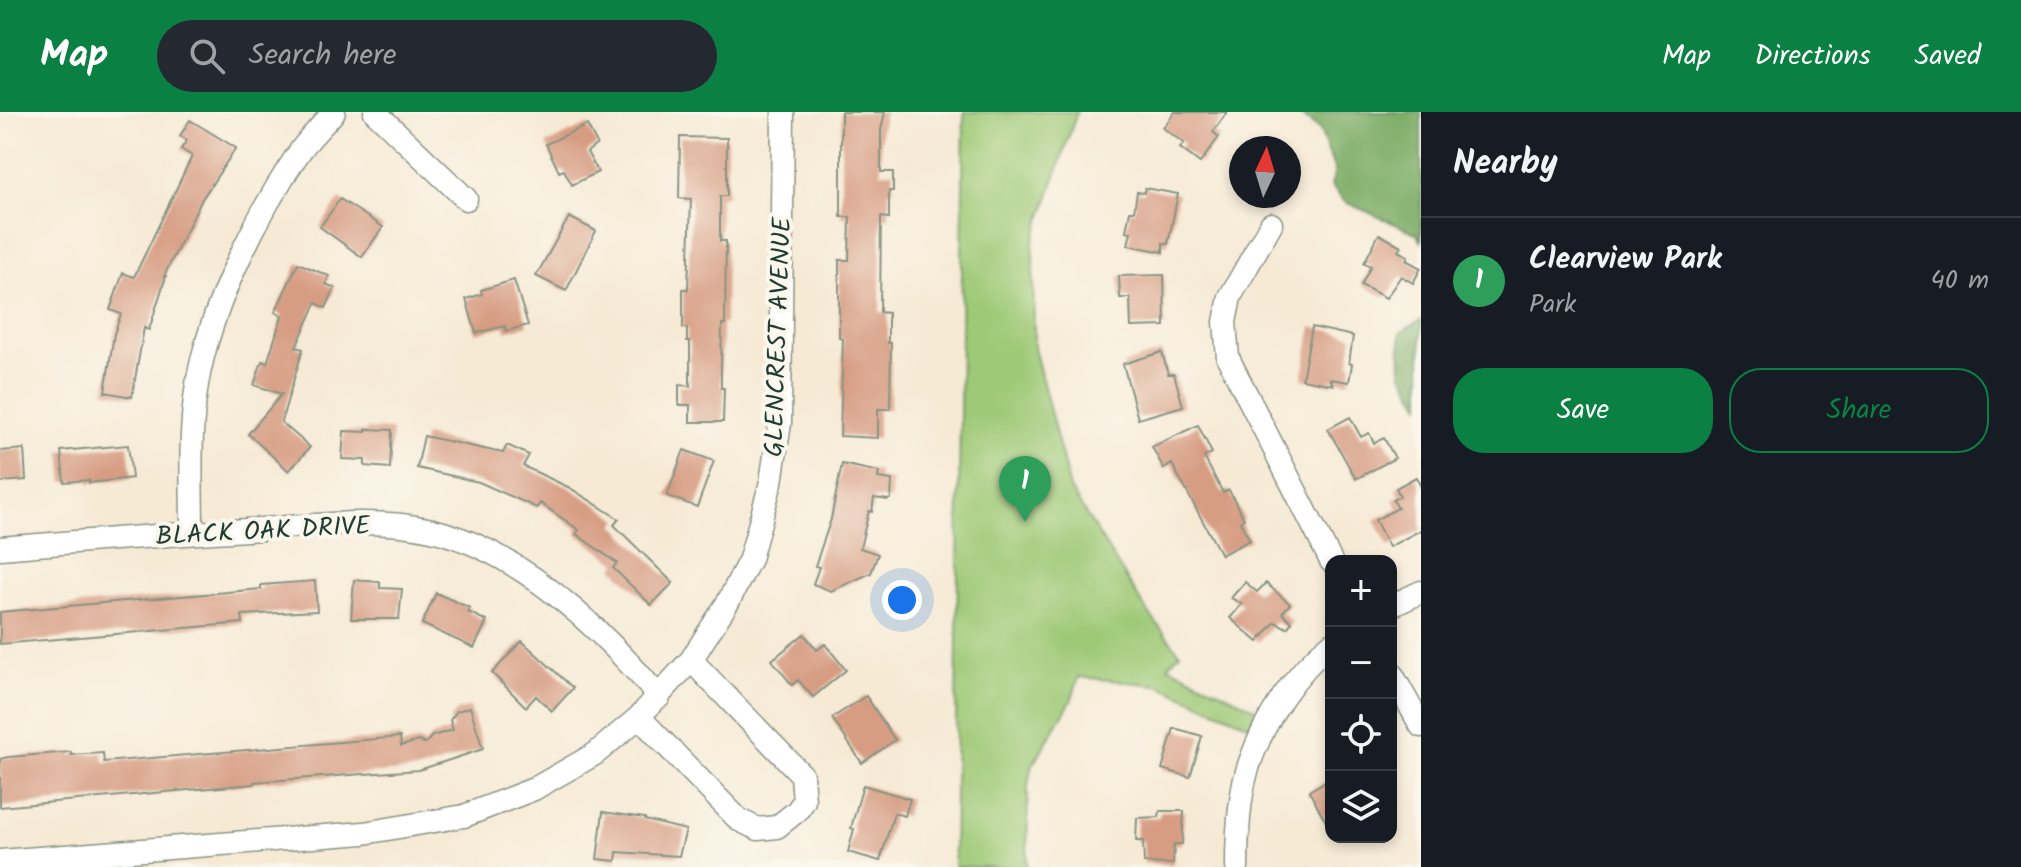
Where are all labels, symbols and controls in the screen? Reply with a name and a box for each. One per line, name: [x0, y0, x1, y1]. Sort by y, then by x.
search box: [157, 20, 717, 92]
text: Map: [40, 26, 109, 86]
text: Search here: [249, 32, 396, 80]
icon: search: [185, 34, 229, 78]
text: Map: [1662, 34, 1711, 79]
text: Directions: [1755, 34, 1871, 79]
text: Saved: [1915, 34, 1981, 79]
north arrow: [1229, 136, 1301, 208]
text: Nearby: [1453, 137, 1558, 191]
street label: GLENCREST AVENUE: [754, 216, 804, 458]
text: Clearview Park: [1529, 236, 1722, 284]
text: 1: [1475, 260, 1483, 302]
text: 40 m: [1931, 260, 1989, 302]
text: Park: [1529, 284, 1576, 326]
button: Save: [1453, 368, 1713, 453]
button: Share: [1729, 368, 1989, 453]
pin: 1: [999, 456, 1051, 522]
street label: BLACK OAK DRIVE: [155, 505, 372, 559]
map controls: [1325, 555, 1397, 843]
button: +: [1325, 555, 1397, 627]
your location: [882, 580, 922, 620]
button: −: [1325, 627, 1397, 699]
button: locate: [1325, 699, 1397, 771]
button: layers: [1325, 771, 1397, 843]

